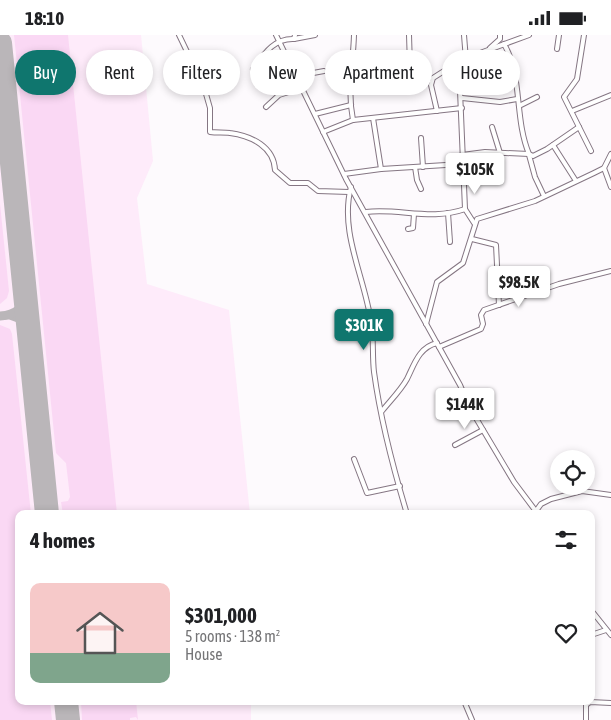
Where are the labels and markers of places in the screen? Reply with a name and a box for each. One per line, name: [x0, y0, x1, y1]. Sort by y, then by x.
pin: $105K: [440, 153, 510, 195]
pin: $98.5K: [478, 265, 560, 308]
pin: $301K: [329, 309, 399, 351]
pin: $144K: [430, 387, 500, 430]

